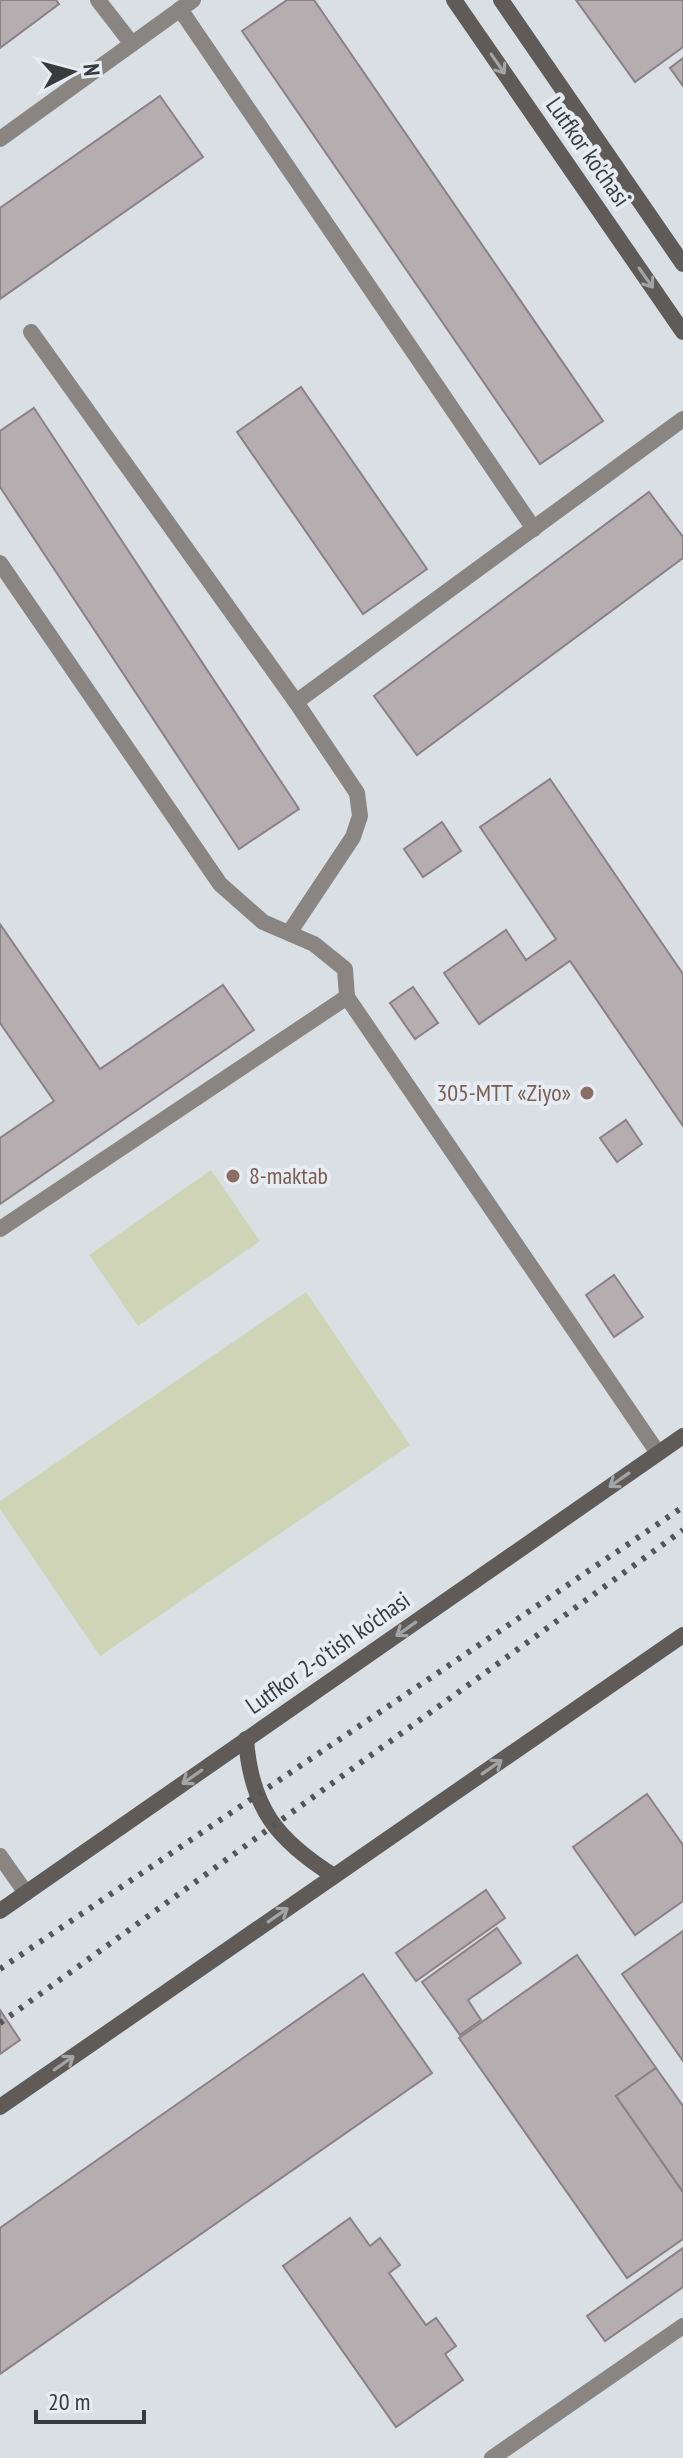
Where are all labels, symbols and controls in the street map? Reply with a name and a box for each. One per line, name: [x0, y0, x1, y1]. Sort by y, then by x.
north arrow: [32, 32, 112, 112]
one-way arrow: [490, 53, 506, 75]
text: N: [77, 63, 106, 77]
street label: Lutfkor ko'chasi: [539, 91, 637, 212]
one-way arrow: [638, 267, 654, 289]
place label: 305-MTT «Ziyo»: [436, 1077, 571, 1108]
marker: 305-MTT «Ziyo»: [578, 1084, 596, 1102]
place label: 8-maktab: [249, 1160, 328, 1191]
marker: 8-maktab: [224, 1167, 242, 1185]
one-way arrow: [609, 1472, 631, 1488]
street label: Lutfkor 2-o'tish ko'chasi: [240, 1584, 416, 1721]
one-way arrow: [395, 1620, 417, 1637]
one-way arrow: [480, 1759, 502, 1775]
one-way arrow: [182, 1769, 204, 1785]
one-way arrow: [266, 1907, 289, 1923]
one-way arrow: [53, 2055, 75, 2071]
scale bar: [36, 2374, 144, 2424]
text: 20 m: [48, 2386, 90, 2417]

